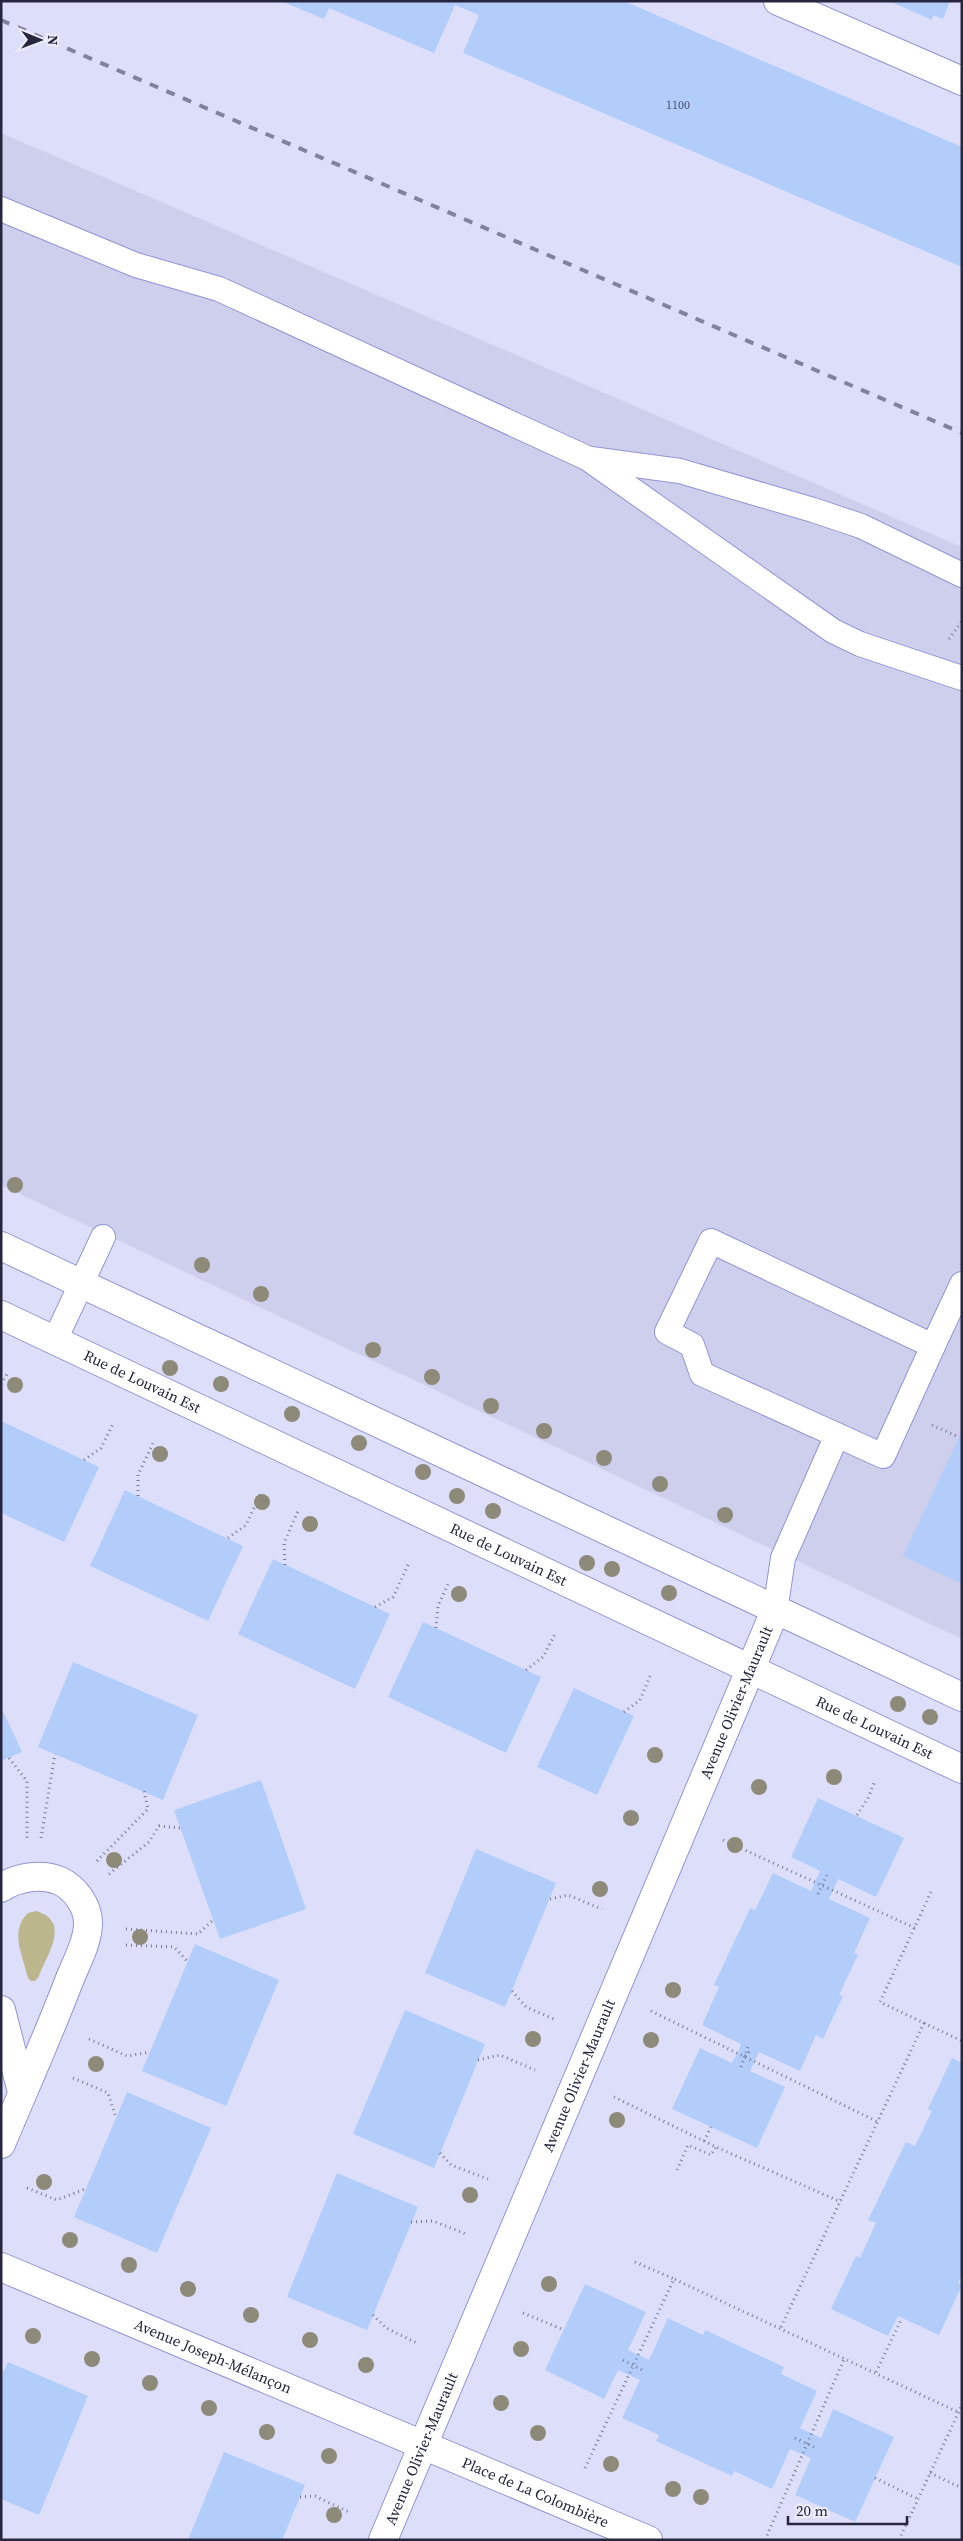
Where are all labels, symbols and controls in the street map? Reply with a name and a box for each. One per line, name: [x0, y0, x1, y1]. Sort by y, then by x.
north arrow: [15, 15, 65, 65]
text: N: [43, 35, 63, 46]
house number: 1100: [666, 97, 690, 113]
street label: Rue de Louvain Est: [80, 1345, 204, 1418]
street label: Rue de Louvain Est: [447, 1518, 570, 1591]
street label: Avenue Olivier-Maurault: [694, 1623, 777, 1782]
street label: Rue de Louvain Est: [813, 1691, 937, 1764]
street label: Avenue Olivier-Maurault: [537, 1996, 620, 2155]
street label: Avenue Joseph-Mélançon: [131, 2313, 295, 2398]
street label: Avenue Olivier-Maurault: [380, 2369, 463, 2528]
street label: Place de La Colombière: [459, 2452, 613, 2532]
scale bar: [788, 2494, 907, 2526]
text: 20 m: [796, 2500, 828, 2521]

